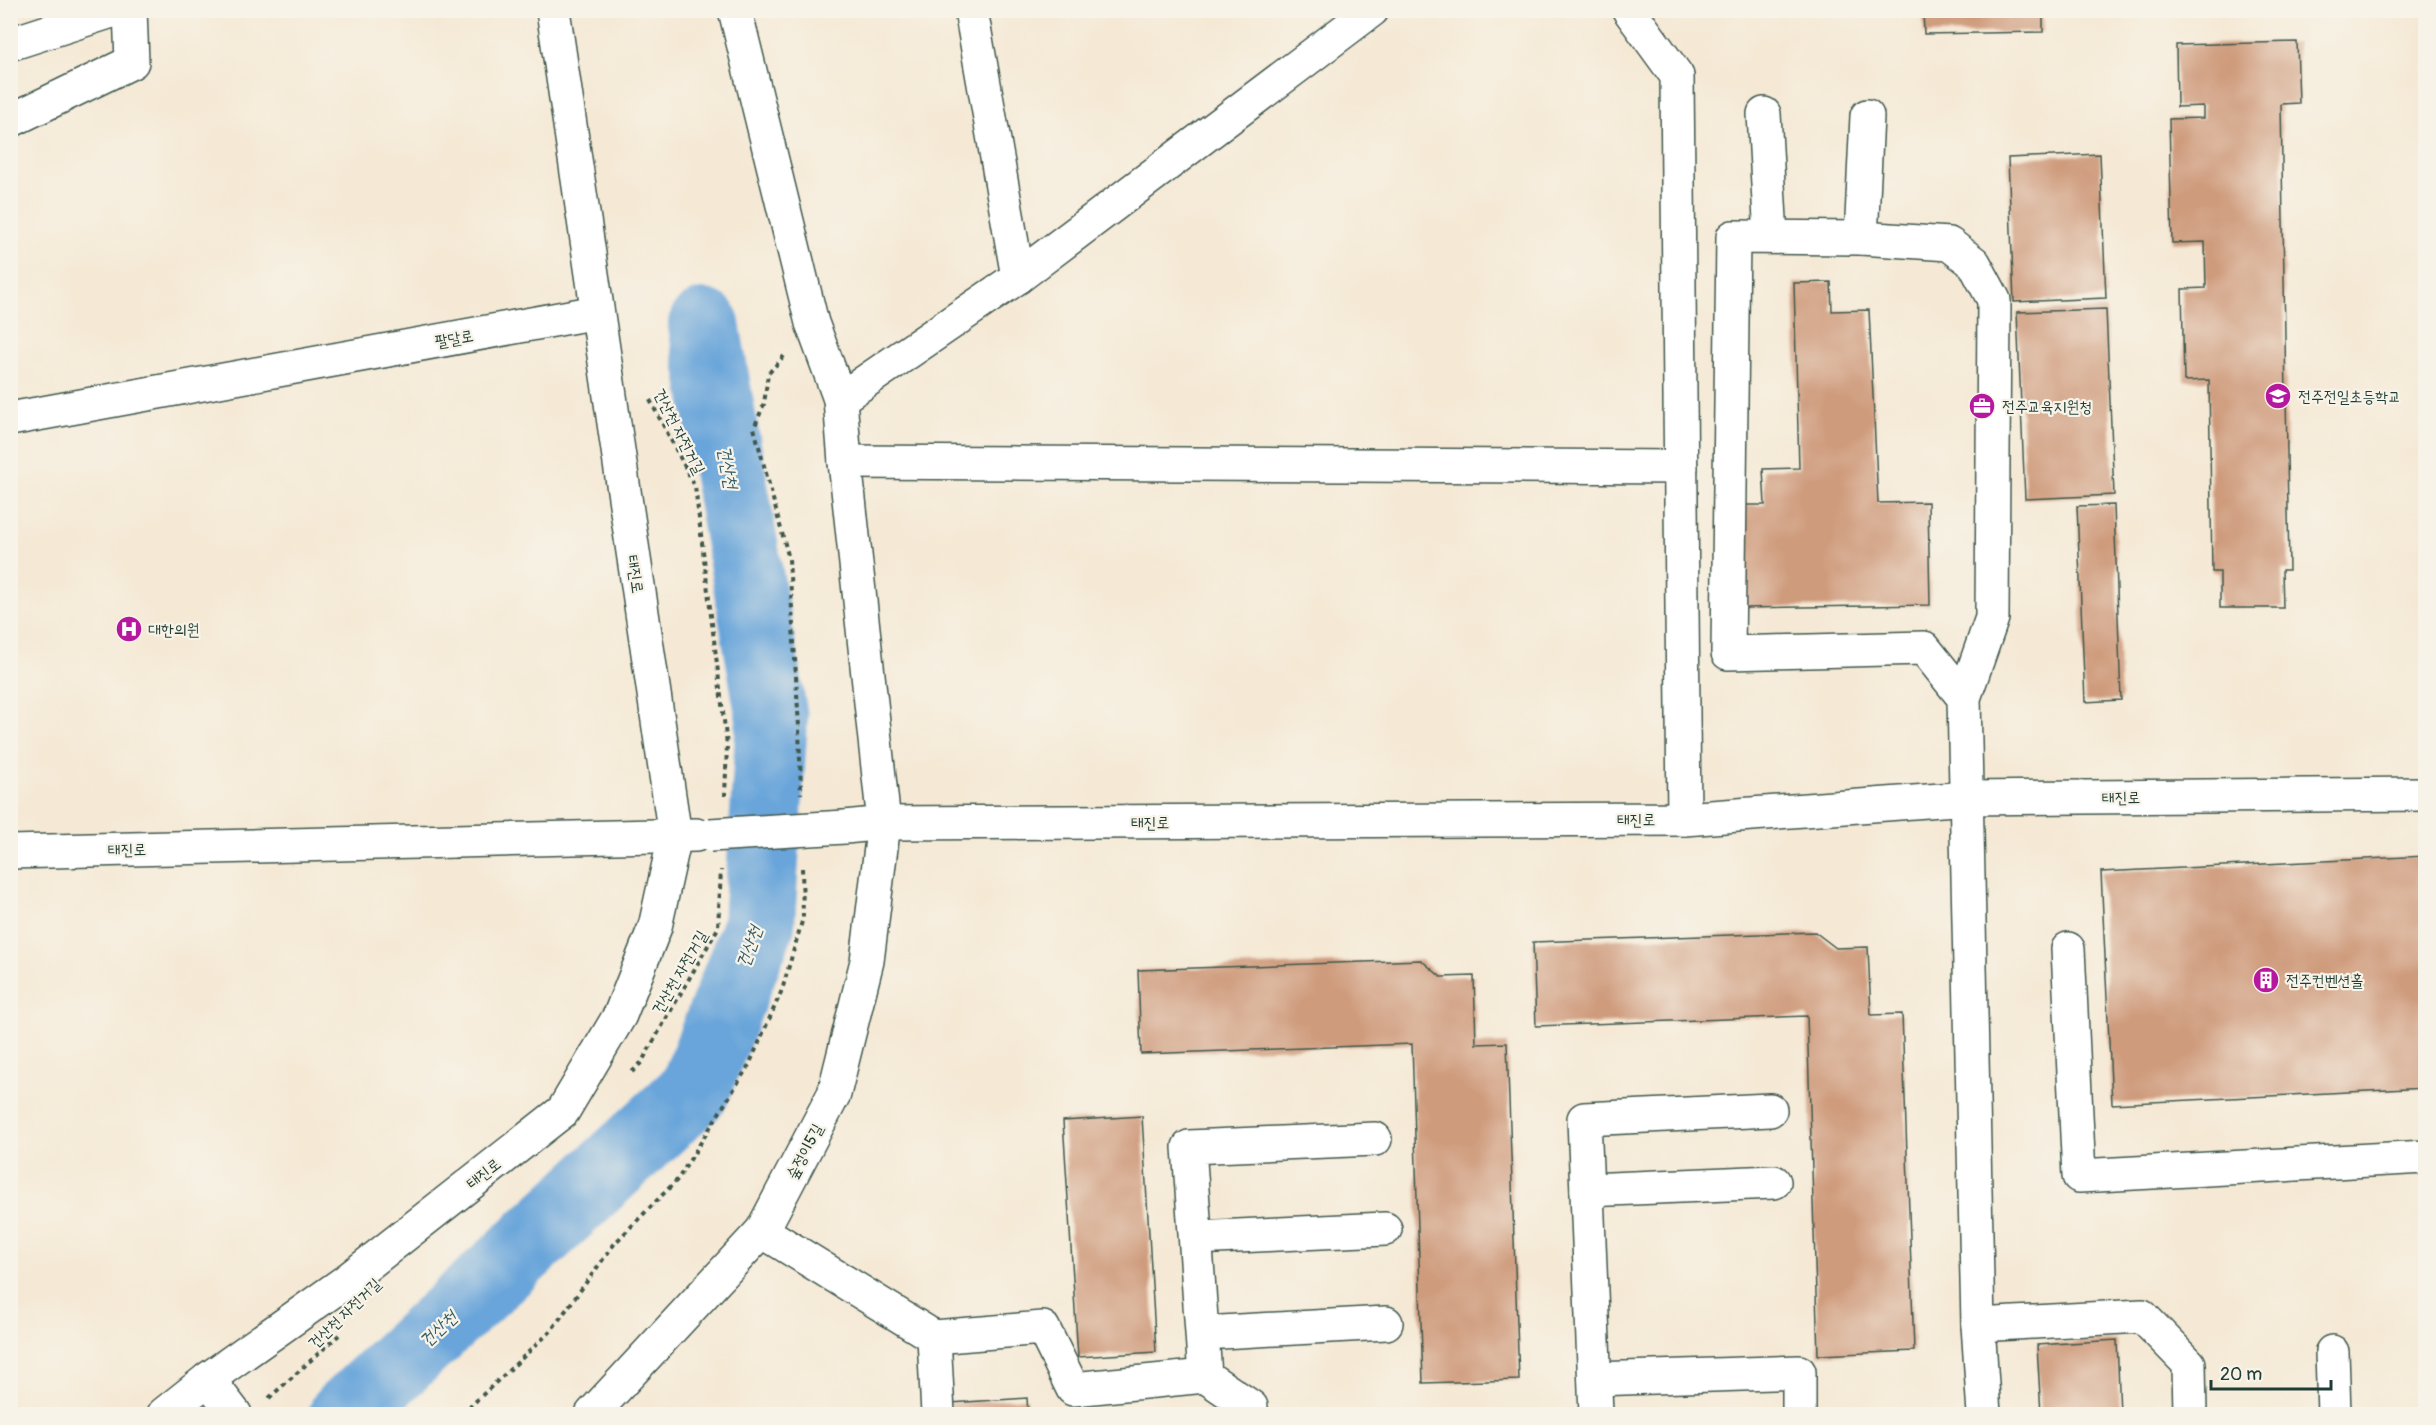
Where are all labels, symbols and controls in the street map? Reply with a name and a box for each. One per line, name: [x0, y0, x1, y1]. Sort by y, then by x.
street label: 팔달로: [433, 326, 475, 352]
school or university icon: 전주전일초등학교: [2263, 381, 2293, 411]
street label: 건산천 자전거길: [649, 385, 709, 478]
place label: 전주전일초등학교: [2298, 387, 2401, 407]
office icon: 전주교육지원청: [1967, 391, 1997, 421]
place label: 전주교육지원청: [2002, 397, 2092, 417]
water label: 건산천: [712, 444, 743, 492]
street label: 태진로: [622, 554, 648, 595]
hospital icon: 대한의원: [114, 614, 144, 644]
place label: 대한의원: [148, 620, 200, 640]
street label: 태진로: [2102, 788, 2141, 808]
street label: 태진로: [1617, 810, 1655, 830]
street label: 태진로: [1131, 813, 1169, 833]
street label: 태진로: [108, 840, 147, 860]
water label: 건산천: [731, 921, 768, 972]
street label: 건산천 자전거길: [648, 927, 712, 1018]
building icon: 전주컨벤션홀: [2251, 965, 2281, 995]
place label: 전주컨벤션홀: [2286, 971, 2363, 991]
street label: 숲정이5길: [782, 1120, 828, 1183]
street label: 태진로: [462, 1154, 505, 1194]
street label: 건산천 자전거길: [304, 1274, 385, 1353]
water label: 건산천: [415, 1305, 463, 1353]
scale bar: [2211, 1353, 2331, 1391]
text: 20 m: [2220, 1363, 2262, 1386]

